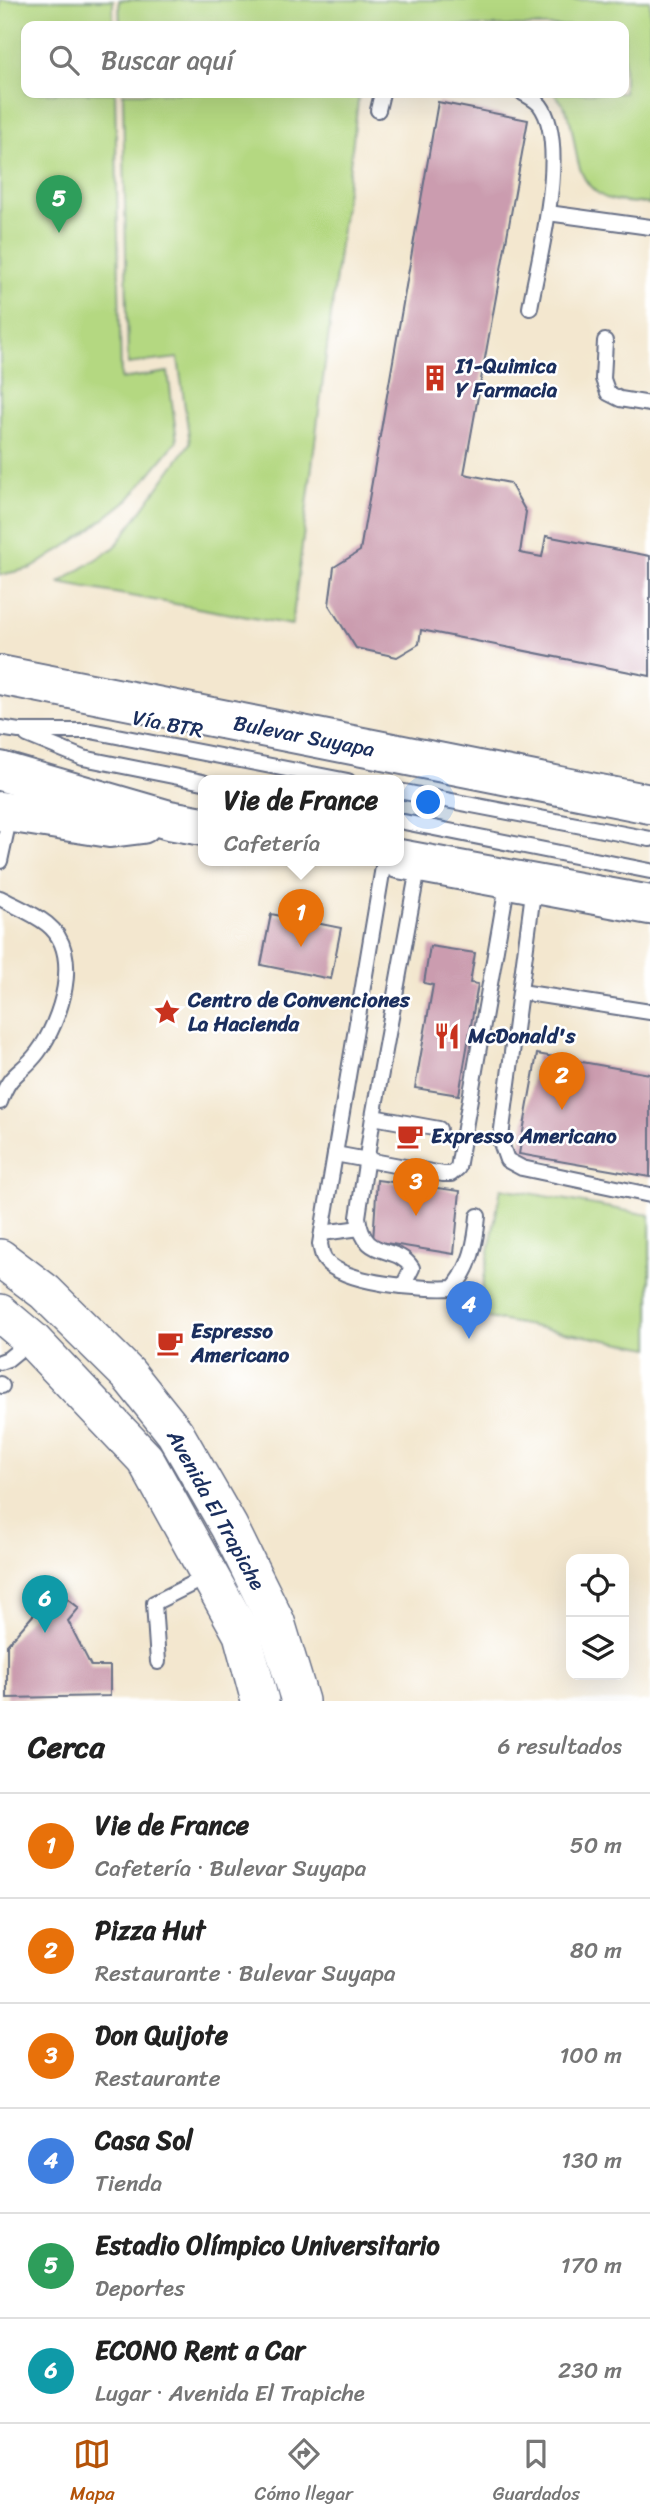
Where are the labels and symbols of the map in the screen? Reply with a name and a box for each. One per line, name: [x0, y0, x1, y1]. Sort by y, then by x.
pin: 5: [36, 175, 82, 233]
place label: I1-Quimica Y Farmacia: [455, 347, 558, 409]
building icon: I1-Quimica Y Farmacia: [420, 363, 450, 393]
street label: Vía BTR: [130, 699, 207, 749]
street label: Bulevar Suyapa: [230, 704, 378, 768]
your location: [411, 785, 445, 819]
pin: 1: [278, 889, 324, 947]
place label: Centro de Convenciones La Hacienda: [187, 981, 411, 1043]
place icon: Centro de Convenciones La Hacienda: [152, 997, 182, 1027]
place label: McDonald's: [467, 1017, 576, 1055]
restaurant icon: McDonald's: [432, 1021, 462, 1051]
pin: 2: [539, 1052, 585, 1110]
place label: Expresso Americano: [431, 1117, 617, 1155]
cafe icon: Expresso Americano: [395, 1121, 425, 1151]
pin: 3: [393, 1158, 439, 1216]
pin: 4: [446, 1281, 492, 1339]
place label: Espresso Americano: [190, 1312, 289, 1374]
cafe icon: Espresso Americano: [155, 1328, 185, 1358]
street label: Avenida El Trapiche: [155, 1422, 276, 1598]
pin: 6: [22, 1575, 68, 1633]

